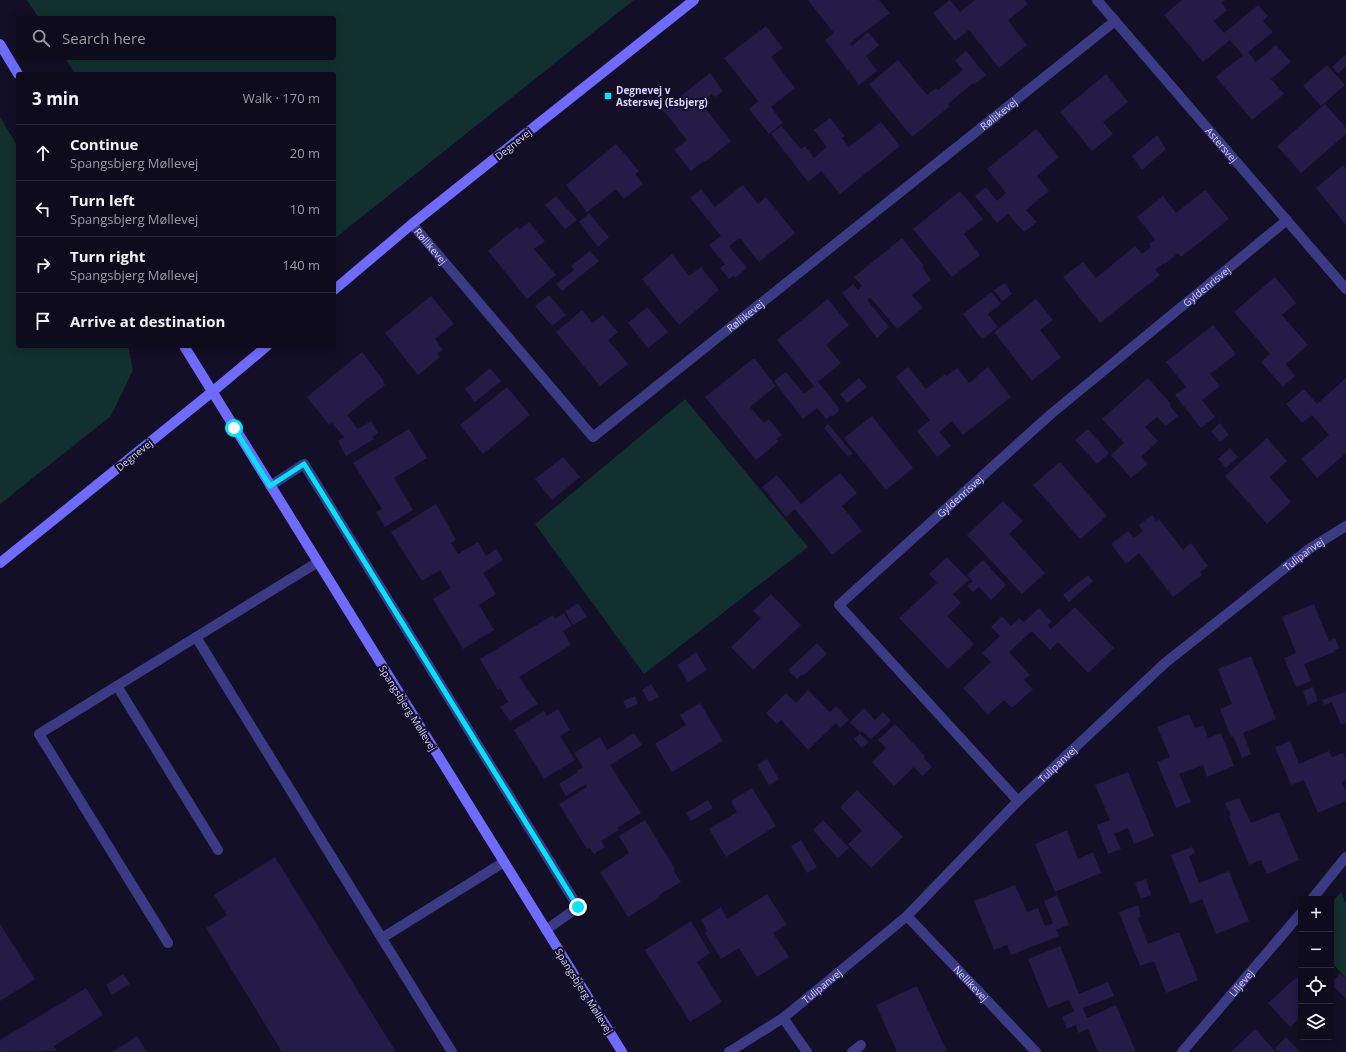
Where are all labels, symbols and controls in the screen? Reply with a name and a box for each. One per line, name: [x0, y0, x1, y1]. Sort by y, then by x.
search box: [16, 16, 336, 60]
icon: search: [30, 27, 52, 49]
text: Search here: [62, 28, 146, 48]
place label: Degnevej v Astersvej (Esbjerg): [616, 83, 708, 109]
text: 3 min: [32, 87, 79, 110]
text: Walk · 170 m: [243, 89, 320, 107]
marker: Degnevej v Astersvej (Esbjerg): [603, 91, 613, 101]
street label: Røllikevej: [977, 95, 1020, 133]
street label: Astersvej: [1203, 124, 1241, 165]
street label: Degnevej: [492, 125, 534, 163]
text: Continue: [70, 134, 138, 154]
icon: ahead: [32, 142, 54, 164]
text: 20 m: [290, 144, 320, 162]
text: Spangsbjerg Møllevej: [70, 154, 198, 172]
text: Turn left: [70, 190, 135, 210]
icon: left: [32, 198, 54, 220]
text: 10 m: [290, 200, 320, 218]
text: Spangsbjerg Møllevej: [70, 210, 198, 228]
street label: Røllikevej: [411, 225, 450, 267]
text: Turn right: [70, 246, 145, 266]
icon: right: [32, 254, 54, 276]
text: 140 m: [282, 256, 320, 274]
street label: Gyldenrisvej: [1180, 263, 1233, 310]
text: Spangsbjerg Møllevej: [70, 266, 198, 284]
street label: Røllikevej: [724, 297, 767, 335]
icon: arrive: [32, 310, 54, 332]
text: Arrive at destination: [70, 311, 225, 331]
route start: [225, 419, 243, 437]
street label: Degnevej: [113, 436, 155, 474]
street label: Gyldenrisvej: [934, 472, 986, 521]
street label: Tulipanvej: [1280, 534, 1327, 574]
street label: Spangsbjerg Møllevej: [376, 662, 440, 754]
street label: Tulipanvej: [1035, 743, 1079, 786]
map controls: [1298, 896, 1334, 1040]
button: +: [1298, 896, 1334, 932]
route end: [569, 898, 587, 916]
button: −: [1298, 932, 1334, 968]
street label: Spangsbjerg Møllevej: [552, 945, 616, 1037]
street label: Nellikevej: [951, 962, 991, 1005]
street label: Tulipanvej: [799, 966, 845, 1007]
street label: Liljevej: [1226, 966, 1257, 999]
button: locate: [1298, 968, 1334, 1004]
button: layers: [1298, 1004, 1334, 1040]

